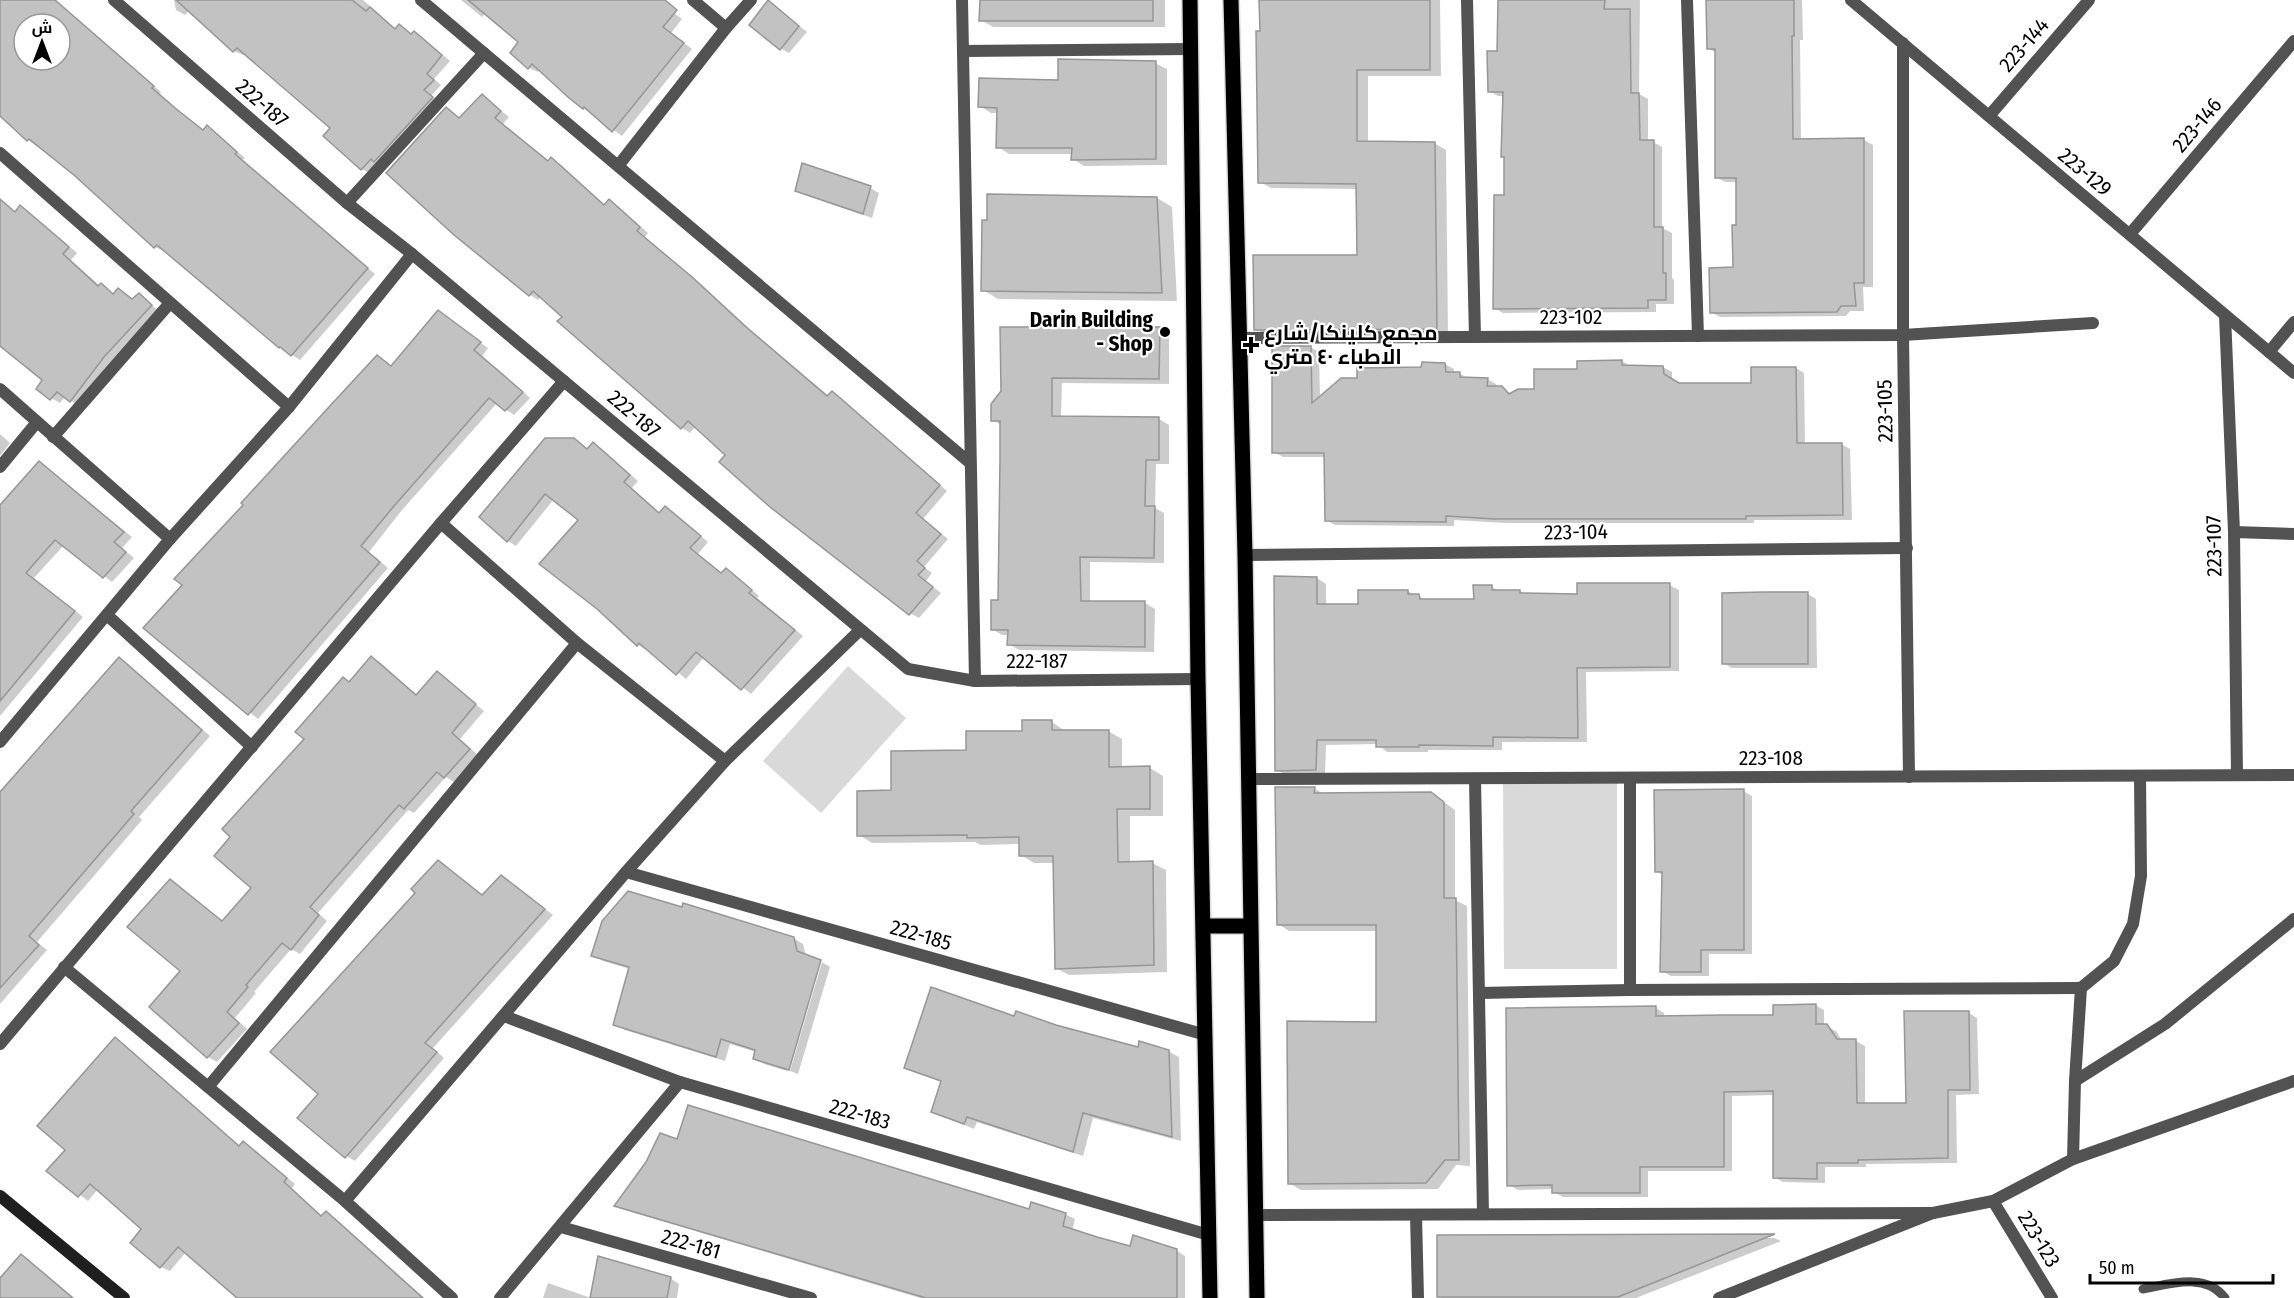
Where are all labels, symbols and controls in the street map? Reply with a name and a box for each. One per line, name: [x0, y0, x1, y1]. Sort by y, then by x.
north arrow: [12, 12, 72, 72]
street label: 223-144: [1994, 13, 2054, 77]
text: ش: [32, 18, 52, 37]
street label: 222-187: [230, 73, 294, 133]
street label: 223-146: [2167, 93, 2227, 157]
street label: 223-129: [2053, 142, 2117, 202]
street label: 223-102: [1540, 304, 1602, 330]
place label: Darin Building - Shop: [1030, 307, 1154, 357]
place label: مجمع كلينكا/شارع الاطباء ٤٠ متري: [1264, 320, 1438, 374]
marker: Darin Building - Shop: [1158, 325, 1172, 339]
marker: مجمع كلينكا/شارع الاطباء ٤٠ متري: [1242, 336, 1260, 354]
street label: 223-105: [1871, 379, 1899, 443]
street label: 222-187: [602, 384, 666, 444]
street label: 223-107: [2200, 515, 2228, 577]
street label: 223-104: [1544, 518, 1608, 546]
street label: 222-187: [1007, 648, 1067, 674]
street label: 223-108: [1739, 745, 1803, 771]
street label: 222-185: [887, 914, 955, 956]
street label: 222-183: [827, 1093, 893, 1135]
street label: 223-123: [2012, 1206, 2066, 1272]
street label: 222-181: [658, 1223, 724, 1265]
scale bar: [2090, 1247, 2273, 1285]
text: 50 m: [2099, 1257, 2135, 1279]

